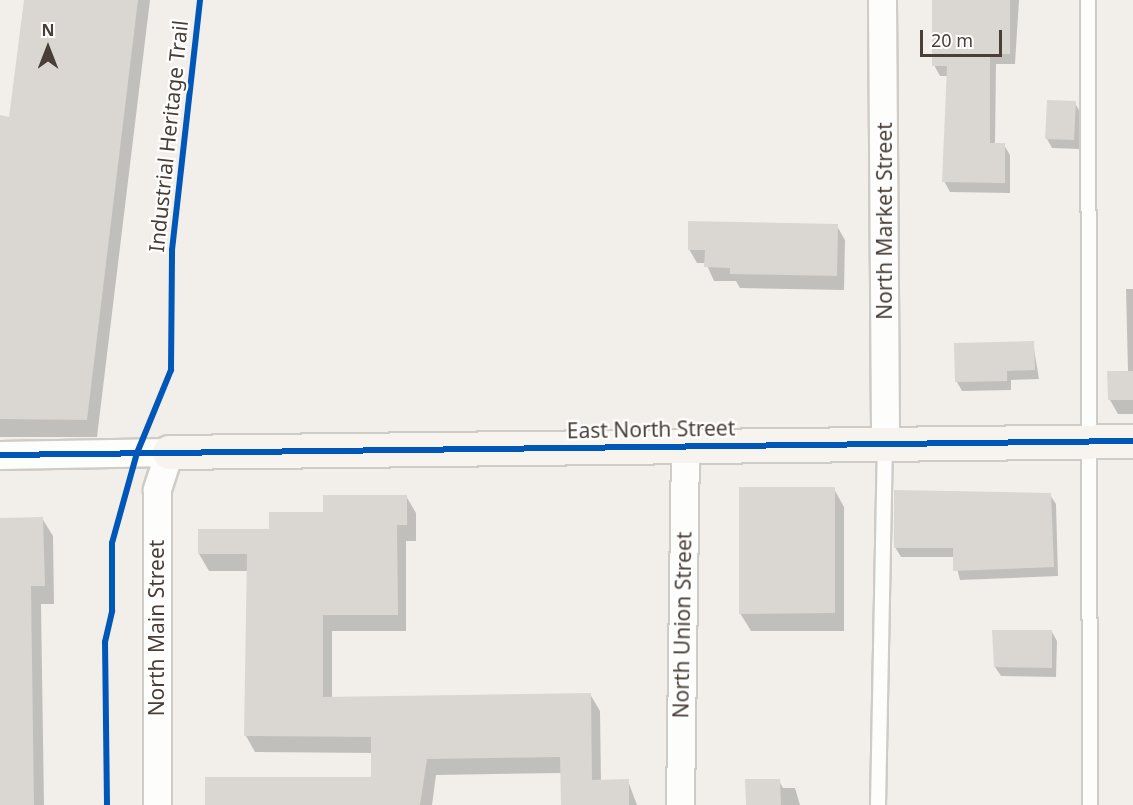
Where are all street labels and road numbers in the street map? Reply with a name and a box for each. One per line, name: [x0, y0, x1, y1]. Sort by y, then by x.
street label: Industrial Heritage Trail: [143, 19, 193, 253]
street label: North Market Street: [871, 122, 897, 320]
street label: East North Street: [567, 415, 735, 443]
street label: North Union Street: [668, 531, 696, 719]
street label: North Main Street: [143, 540, 169, 716]

